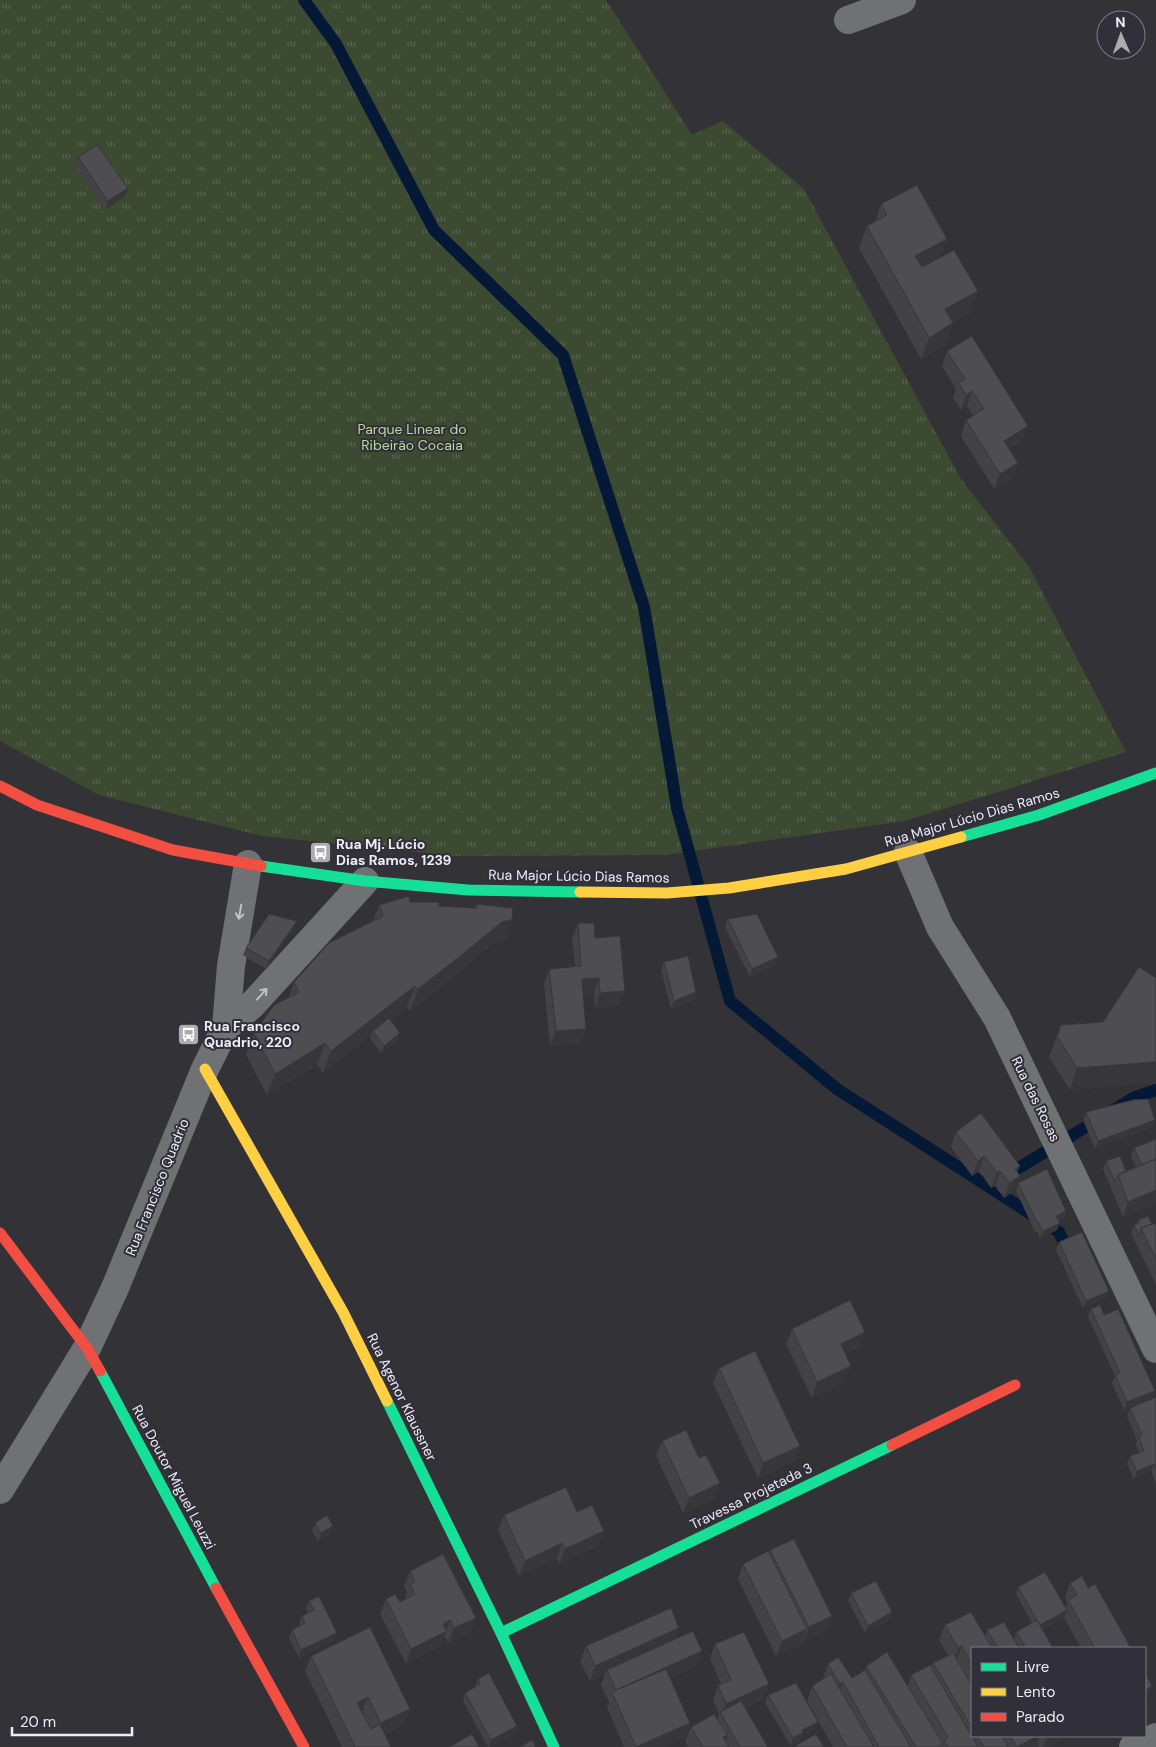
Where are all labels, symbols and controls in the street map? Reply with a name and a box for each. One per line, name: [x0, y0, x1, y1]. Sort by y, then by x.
north arrow: [1096, 10, 1146, 60]
text: N: [1115, 13, 1126, 31]
park label: Parque Linear do Ribeirão Cocaia: [357, 420, 467, 454]
street label: Rua Major Lúcio Dias Ramos: [882, 783, 1062, 851]
place label: Rua Mj. Lúcio Dias Ramos, 1239: [336, 835, 452, 869]
bus stop icon: Rua Mj. Lúcio Dias Ramos, 1239: [308, 840, 332, 864]
street label: Rua Major Lúcio Dias Ramos: [488, 865, 670, 887]
one-way arrow: [235, 904, 245, 920]
one-way arrow: [256, 988, 268, 1000]
place label: Rua Francisco Quadrio, 220: [204, 1017, 300, 1051]
bus stop icon: Rua Francisco Quadrio, 220: [176, 1022, 200, 1046]
street label: Rua das Rosas: [1008, 1053, 1064, 1145]
street label: Rua Francisco Quadrio: [121, 1116, 193, 1258]
street label: Rua Agenor Klaussner: [363, 1330, 441, 1464]
street label: Rua Doutor Miguel Leuzzi: [128, 1402, 220, 1552]
street label: Travessa Projetada 3: [687, 1459, 815, 1533]
legend: [971, 1647, 1146, 1737]
text: Livre: [1016, 1657, 1049, 1677]
text: Lento: [1016, 1682, 1055, 1702]
scale bar: [12, 1704, 132, 1736]
text: Parado: [1016, 1707, 1065, 1727]
text: 20 m: [20, 1712, 56, 1732]

